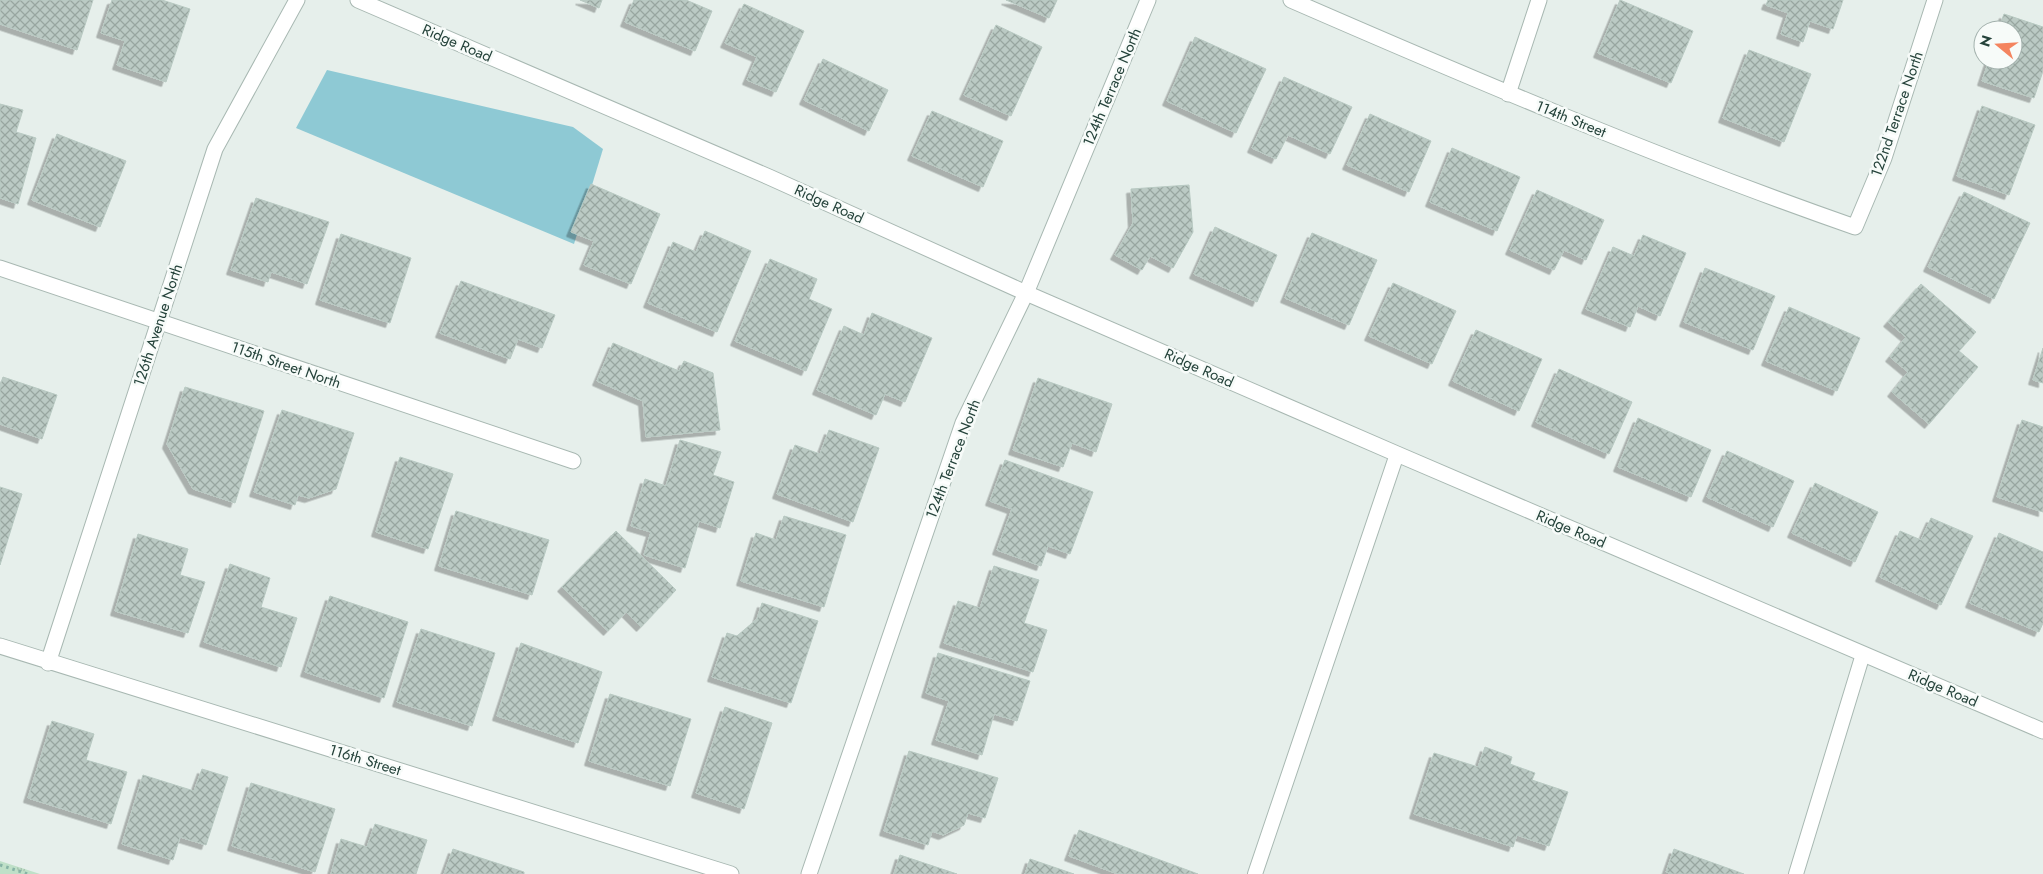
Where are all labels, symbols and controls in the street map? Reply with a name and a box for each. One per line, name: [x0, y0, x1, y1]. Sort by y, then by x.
street label: Ridge Road: [419, 18, 495, 68]
north arrow: [1973, 20, 2023, 70]
street label: 124th Terrace North: [1077, 24, 1147, 150]
text: N: [1974, 33, 1997, 49]
street label: 122nd Terrace North: [1865, 48, 1929, 180]
street label: 114th Street: [1533, 95, 1610, 143]
street label: Ridge Road: [791, 179, 867, 229]
street label: 126th Avenue North: [128, 261, 188, 389]
street label: 115th Street North: [228, 336, 344, 394]
street label: Ridge Road: [1161, 343, 1237, 393]
street label: 124th Terrace North: [920, 396, 986, 522]
street label: Ridge Road: [1533, 504, 1609, 554]
street label: Ridge Road: [1905, 663, 1981, 713]
street label: 116th Street: [326, 739, 404, 781]

